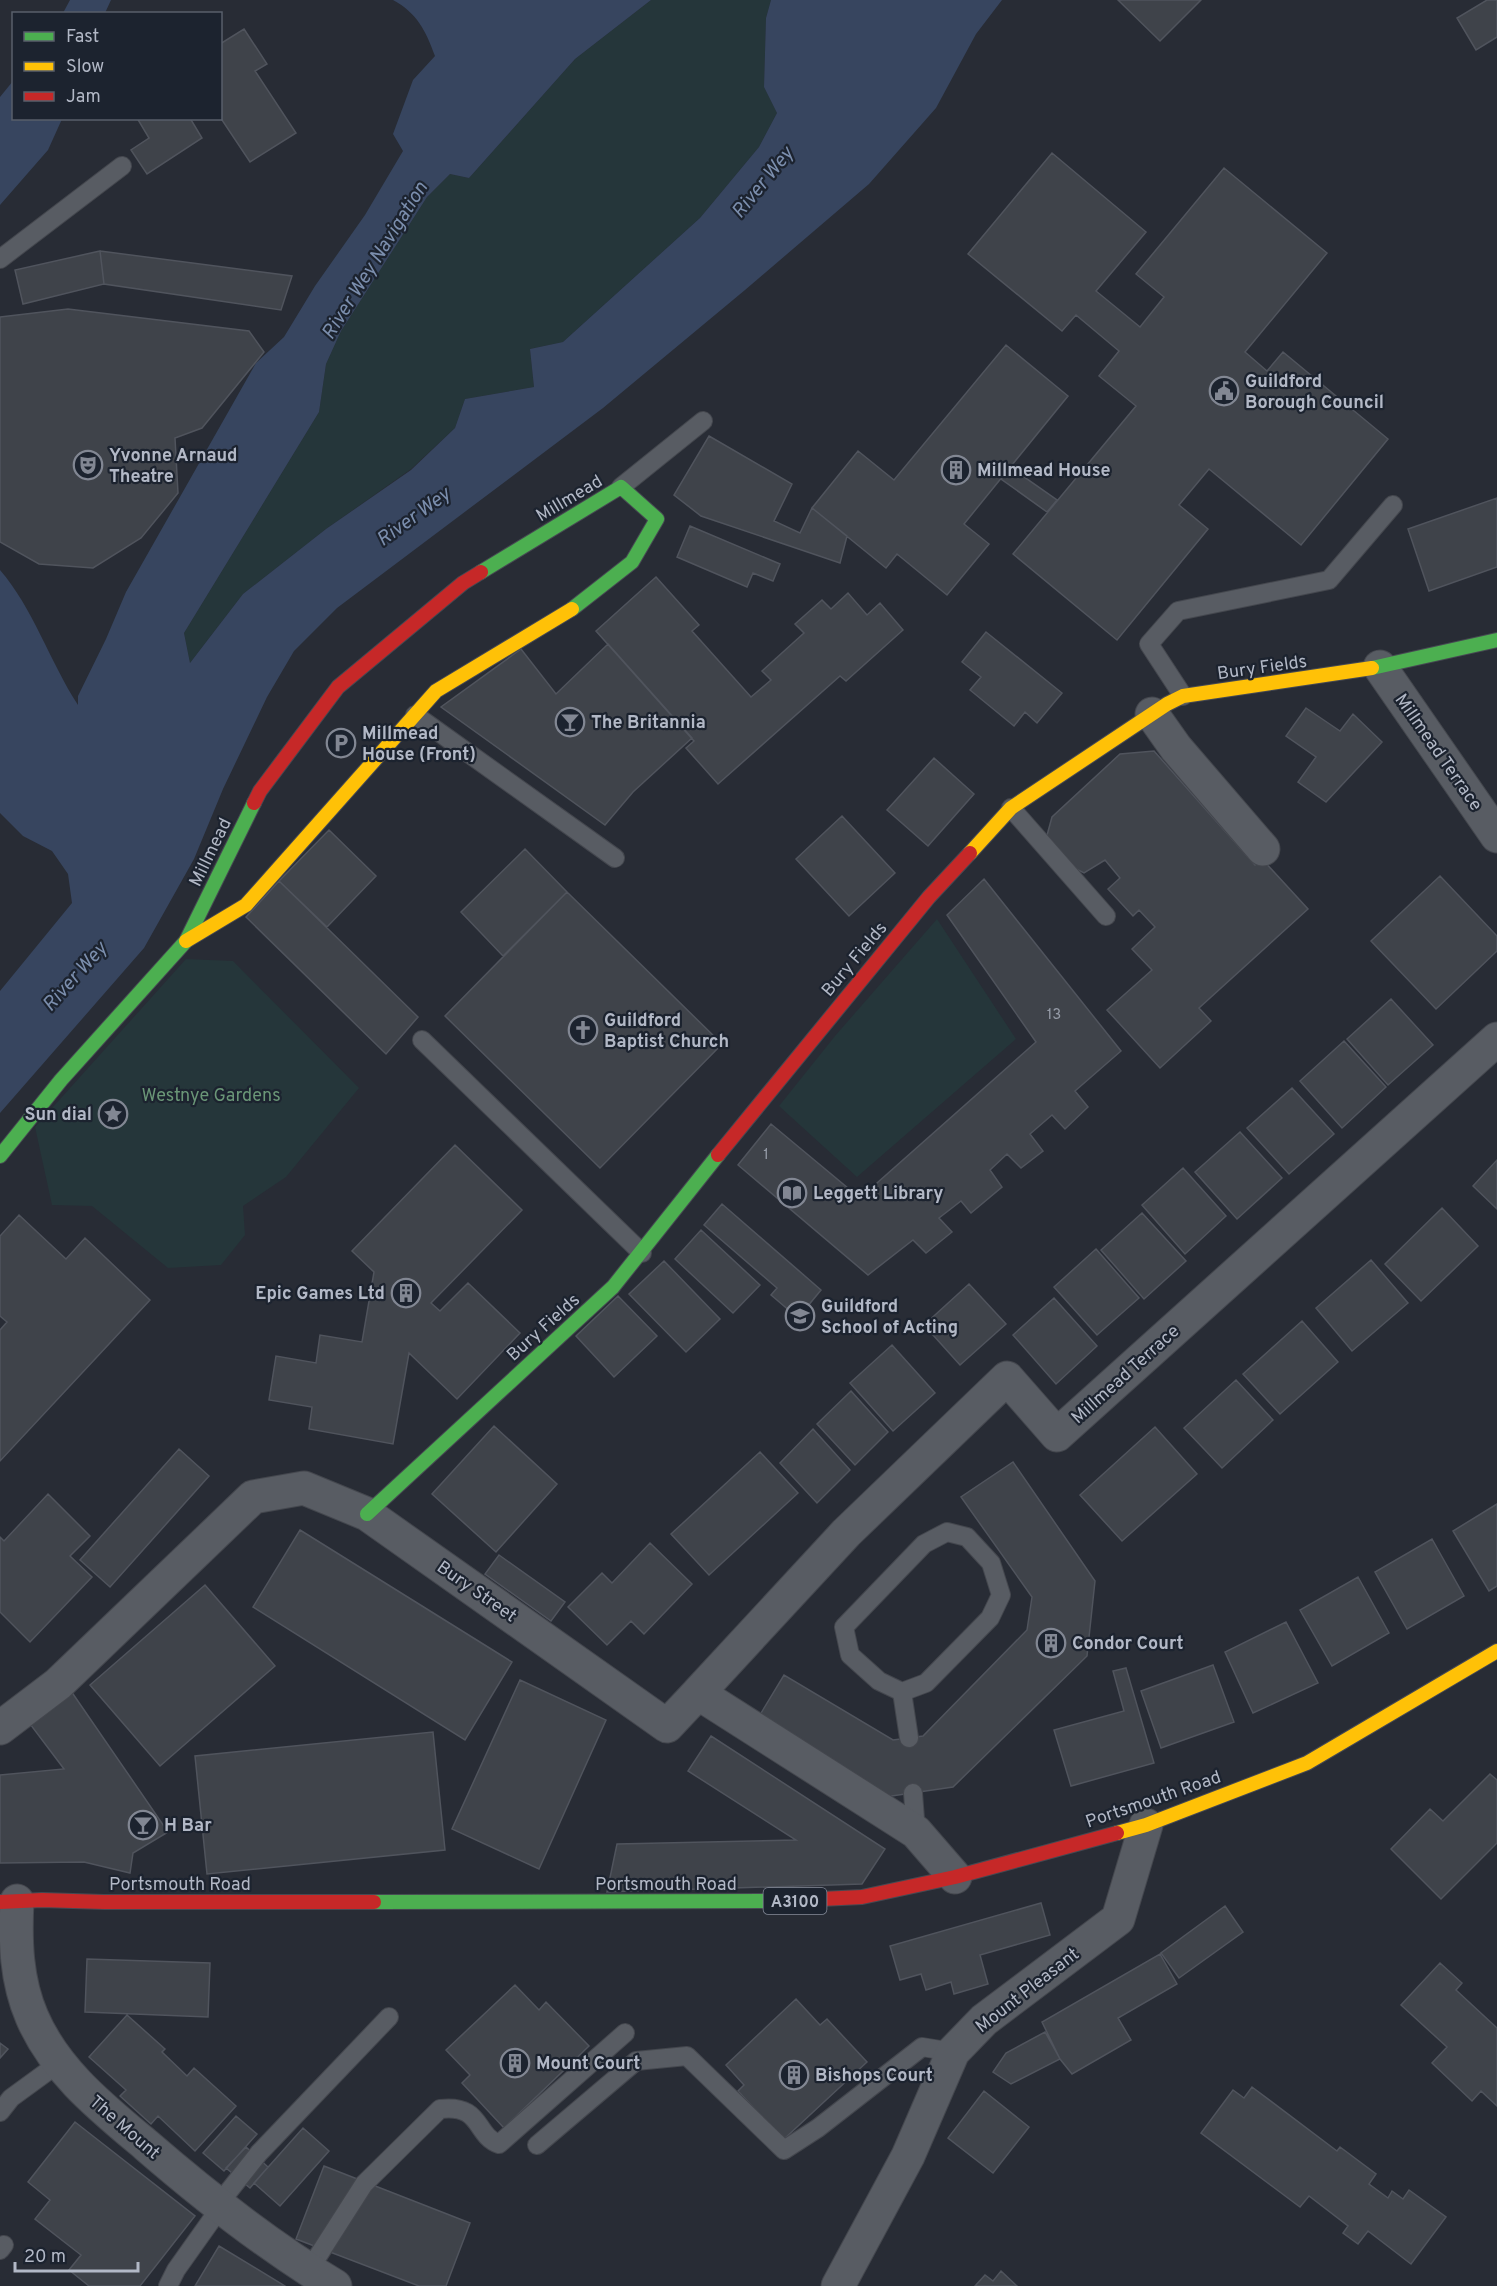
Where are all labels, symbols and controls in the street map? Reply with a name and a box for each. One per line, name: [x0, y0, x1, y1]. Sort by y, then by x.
legend: [12, 12, 222, 120]
text: Fast: [66, 26, 99, 49]
text: Slow: [66, 56, 104, 79]
text: Jam: [66, 86, 101, 109]
water label: River Wey: [727, 141, 802, 225]
water label: River Wey Navigation: [317, 177, 435, 345]
place label: Guildford Borough Council: [1245, 371, 1384, 415]
public building icon: Guildford Borough Council: [1208, 375, 1240, 407]
place label: Yvonne Arnaud Theatre: [109, 445, 237, 489]
theatre icon: Yvonne Arnaud Theatre: [72, 449, 104, 481]
building icon: Millmead House: [940, 454, 972, 486]
place label: Millmead House: [977, 460, 1111, 483]
street label: Millmead: [532, 471, 607, 528]
water label: River Wey: [372, 481, 458, 553]
street label: Bury Fields: [1216, 651, 1309, 686]
street label: Millmead Terrace: [1389, 690, 1487, 816]
bar icon: The Britannia: [554, 706, 586, 738]
place label: The Britannia: [591, 712, 706, 735]
place label: Millmead House (Front): [362, 723, 476, 767]
parking icon: Millmead House (Front): [325, 727, 357, 759]
street label: Millmead: [185, 815, 238, 891]
street label: Bury Fields: [817, 918, 893, 1002]
water label: River Wey: [37, 936, 115, 1018]
house number: 13: [1047, 1006, 1061, 1025]
place label: Guildford Baptist Church: [604, 1010, 729, 1054]
church icon: Guildford Baptist Church: [567, 1014, 599, 1046]
park label: Westnye Gardens: [141, 1085, 281, 1108]
place icon: Sun dial: [97, 1098, 129, 1130]
place label: Sun dial: [24, 1104, 92, 1127]
house number: 1: [763, 1146, 769, 1165]
library icon: Leggett Library: [776, 1177, 808, 1209]
place label: Leggett Library: [813, 1183, 944, 1206]
building icon: Epic Games Ltd: [390, 1277, 422, 1309]
place label: Epic Games Ltd: [255, 1283, 385, 1306]
street label: Bury Fields: [503, 1289, 585, 1367]
place label: Guildford School of Acting: [821, 1296, 958, 1340]
school or university icon: Guildford School of Acting: [784, 1300, 816, 1332]
street label: Millmead Terrace: [1067, 1320, 1185, 1430]
street label: Bury Street: [432, 1556, 521, 1628]
building icon: Condor Court: [1035, 1627, 1067, 1659]
place label: Condor Court: [1072, 1633, 1184, 1656]
street label: Portsmouth Road: [1083, 1766, 1224, 1834]
bar icon: H Bar: [127, 1809, 159, 1841]
place label: H Bar: [164, 1815, 212, 1838]
street label: Portsmouth Road: [109, 1874, 251, 1897]
street label: Portsmouth Road: [595, 1874, 737, 1897]
road number: A3100: [764, 1888, 826, 1914]
street label: Mount Pleasant: [971, 1943, 1084, 2039]
building icon: Mount Court: [499, 2047, 531, 2079]
place label: Mount Court: [536, 2053, 640, 2076]
building icon: Bishops Court: [778, 2059, 810, 2091]
place label: Bishops Court: [815, 2065, 933, 2088]
street label: The Mount: [84, 2091, 164, 2165]
scale bar: [15, 2235, 138, 2273]
text: 20 m: [24, 2246, 66, 2269]

